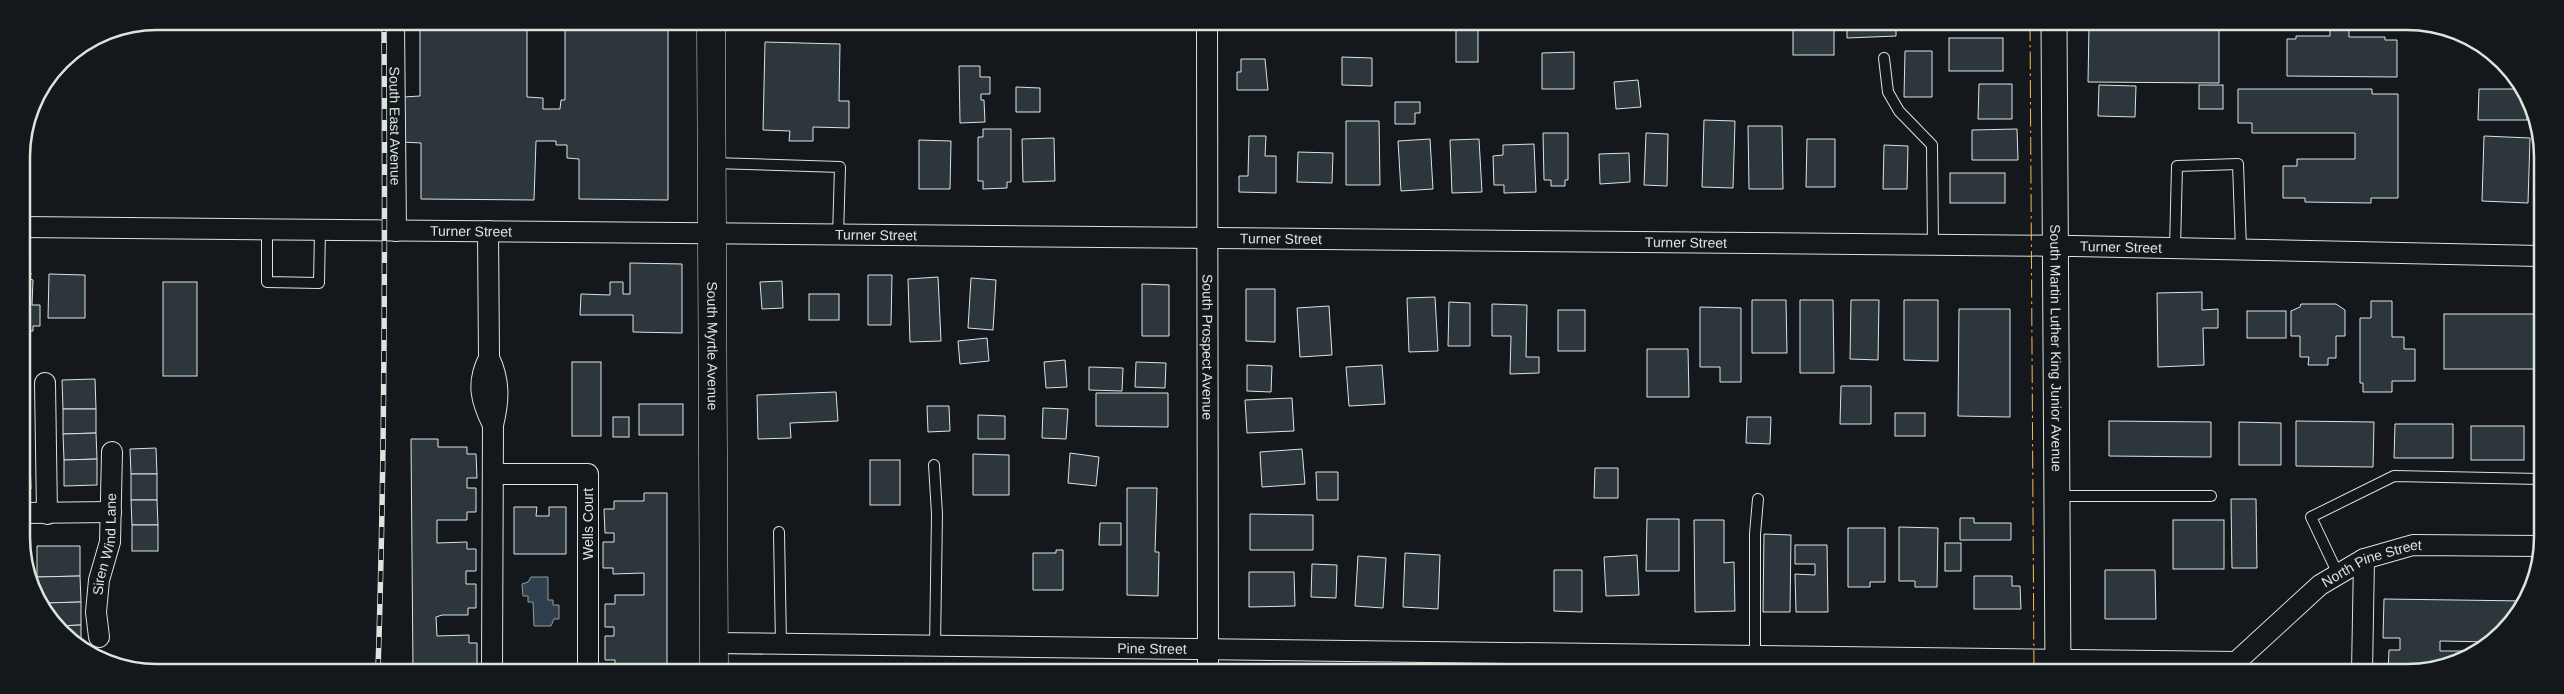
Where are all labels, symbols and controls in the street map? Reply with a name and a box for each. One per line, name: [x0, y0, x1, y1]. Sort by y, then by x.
street label: South East Avenue: [386, 66, 404, 186]
street label: Turner Street: [430, 223, 512, 240]
street label: South Martin Luther King Junior Avenue: [2047, 224, 2065, 472]
street label: Turner Street: [835, 227, 917, 243]
street label: Turner Street: [1240, 230, 1322, 247]
street label: Turner Street: [1645, 234, 1727, 251]
street label: Turner Street: [2080, 238, 2162, 256]
street label: South Prospect Avenue: [1199, 274, 1216, 420]
street label: South Myrtle Avenue: [704, 281, 721, 411]
street label: Wells Court: [580, 488, 596, 560]
street label: Siren Wind Lane: [90, 493, 119, 596]
street label: North Pine Street: [2319, 537, 2422, 590]
street label: Pine Street: [1117, 640, 1187, 657]

